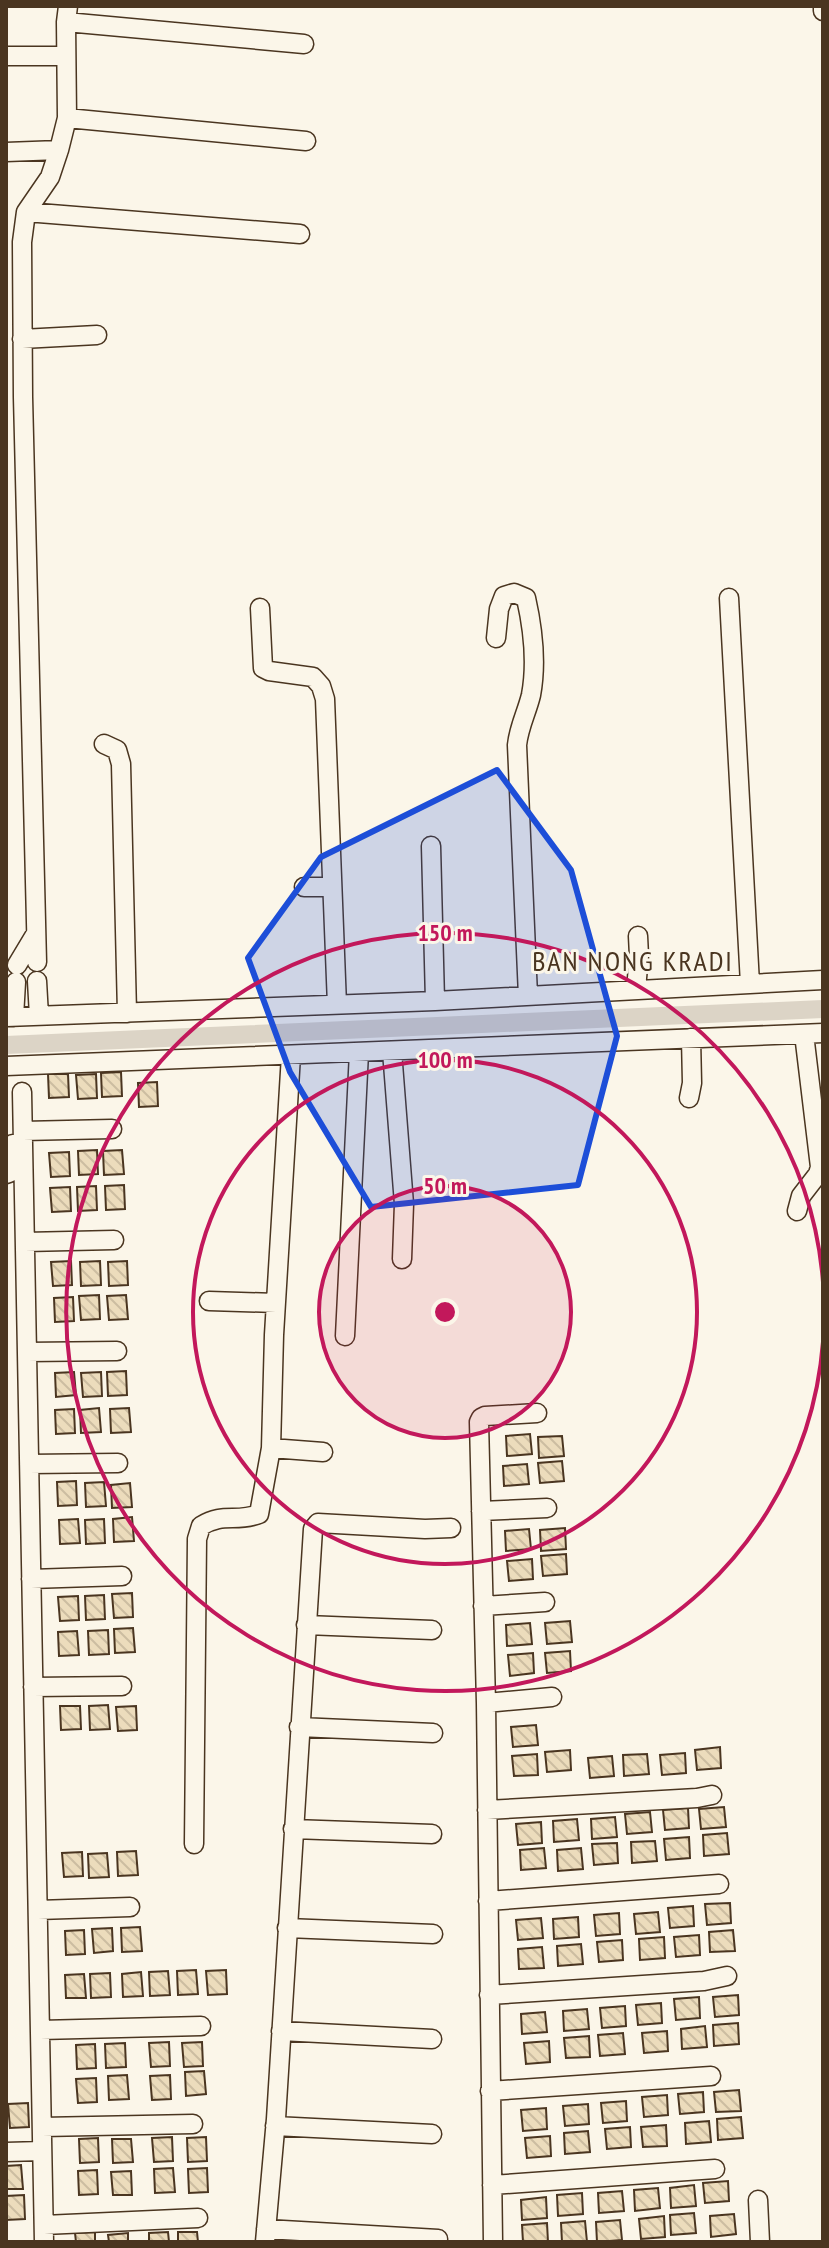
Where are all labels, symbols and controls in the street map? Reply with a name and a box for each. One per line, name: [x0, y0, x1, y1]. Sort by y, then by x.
text: 150 m: [417, 917, 473, 948]
district label: BAN NONG KRADI: [532, 942, 734, 979]
text: 100 m: [417, 1044, 473, 1075]
text: 50 m: [423, 1170, 467, 1201]
centre of rings: [431, 1298, 459, 1326]

